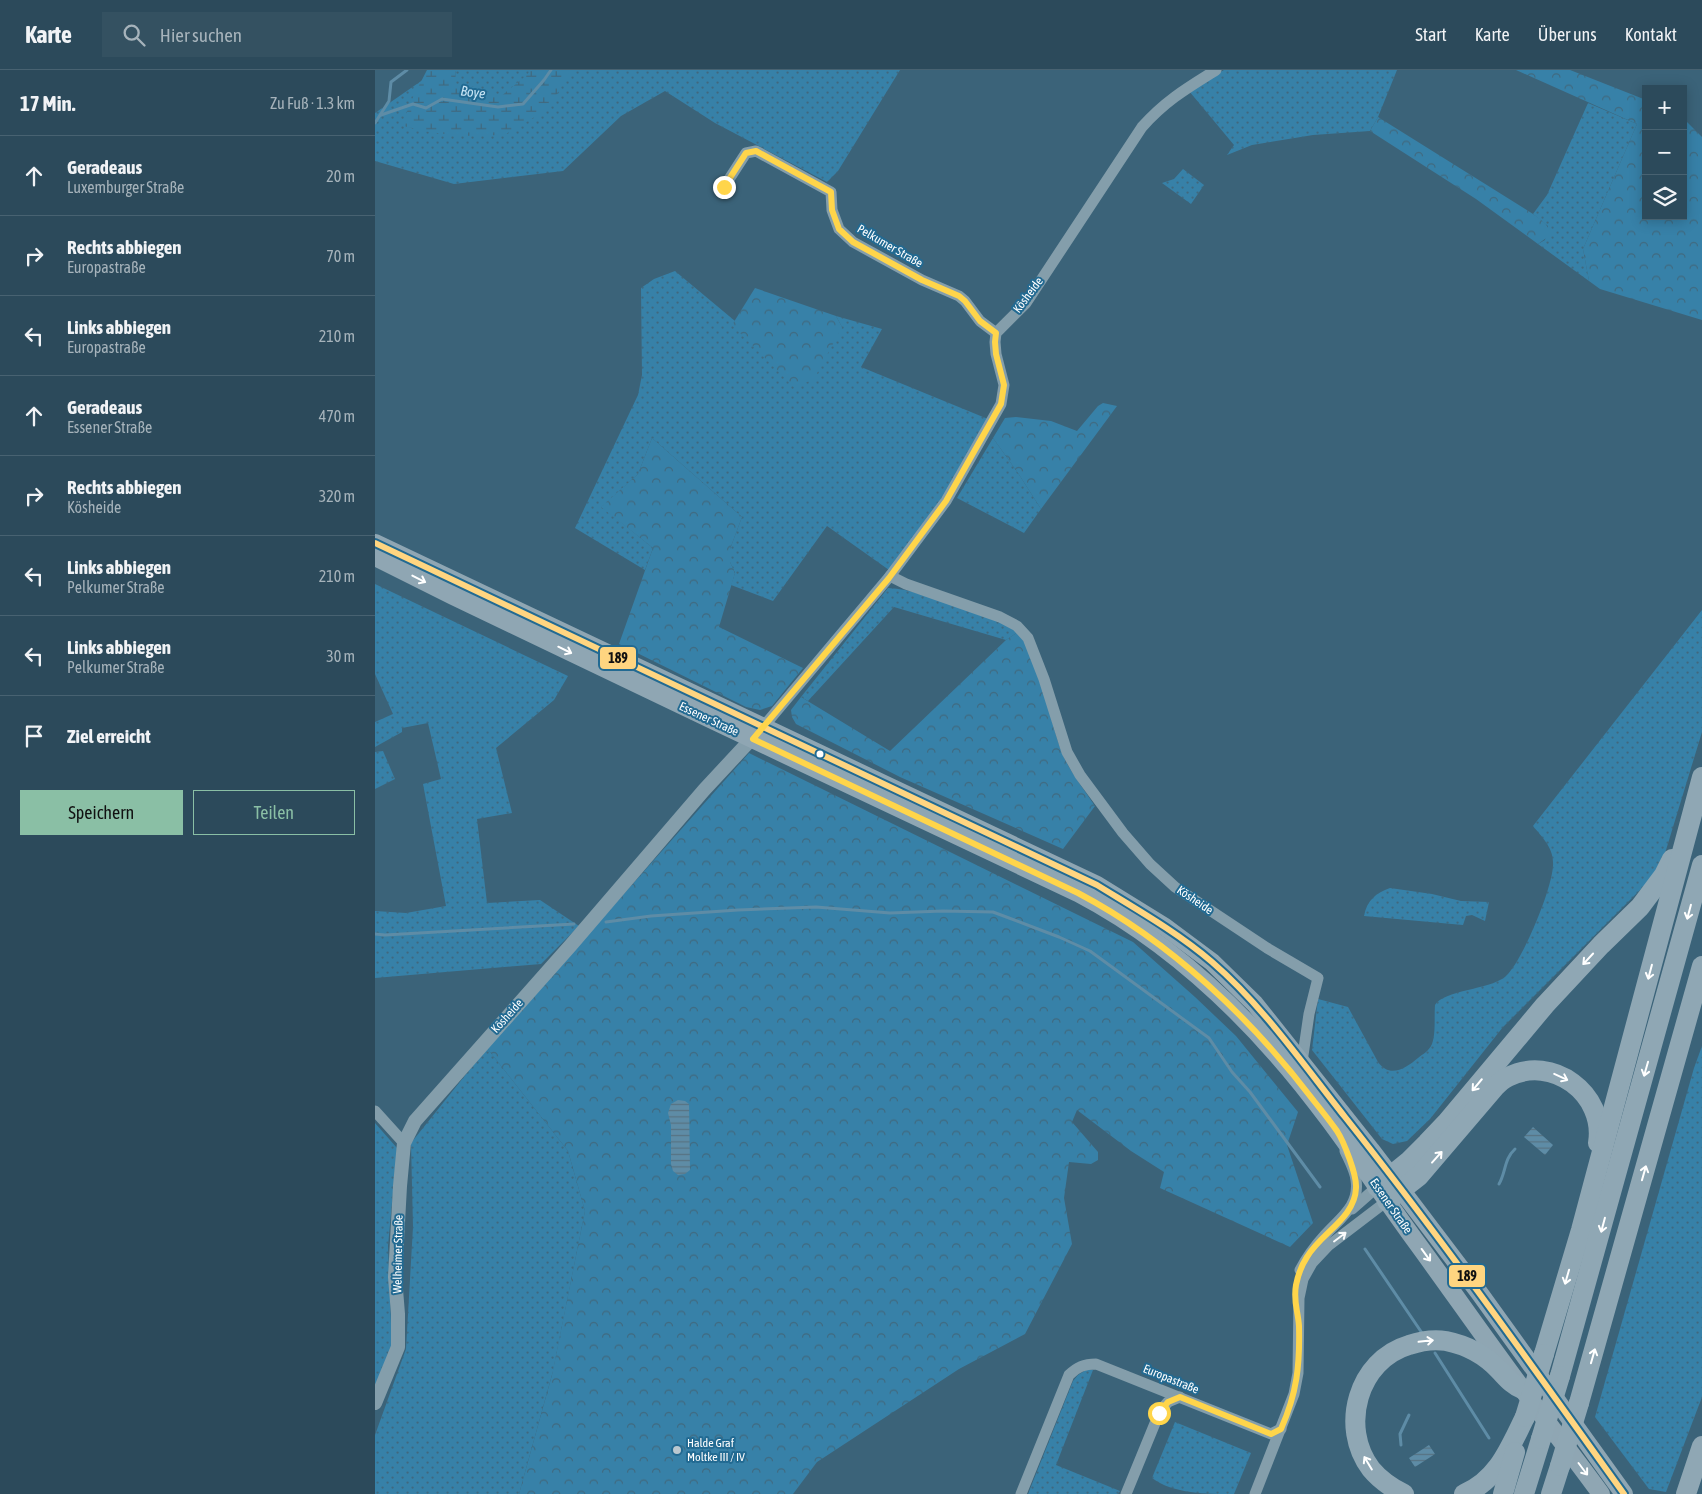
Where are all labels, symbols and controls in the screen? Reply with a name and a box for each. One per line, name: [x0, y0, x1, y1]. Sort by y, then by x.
search box: [102, 12, 452, 57]
text: Karte: [25, 21, 72, 48]
icon: search: [120, 21, 148, 49]
text: Hier suchen: [160, 24, 242, 46]
text: Start: [1415, 24, 1447, 45]
text: Karte: [1475, 24, 1510, 45]
text: Über uns: [1538, 24, 1597, 45]
text: Kontakt: [1625, 24, 1677, 45]
water label: Boye: [459, 82, 487, 102]
map controls: [1642, 85, 1687, 220]
button: +: [1642, 85, 1687, 130]
text: 17 Min.: [20, 91, 75, 115]
text: Zu Fuß · 1.3 km: [270, 94, 355, 112]
button: −: [1642, 130, 1687, 175]
text: Geradeaus: [67, 156, 142, 178]
icon: ahead: [20, 162, 48, 190]
text: 20 m: [326, 167, 355, 185]
button: layers: [1642, 175, 1687, 220]
route end: [713, 176, 736, 199]
text: Luxemburger Straße: [67, 178, 184, 196]
street label: Pelkumer Straße: [855, 222, 925, 270]
text: Rechts abbiegen: [67, 236, 182, 258]
icon: right: [20, 242, 48, 270]
text: 70 m: [326, 247, 355, 265]
text: Europastraße: [67, 258, 146, 276]
street label: Kösheide: [1010, 275, 1046, 315]
text: Links abbiegen: [67, 316, 171, 338]
icon: left: [20, 322, 48, 350]
text: 210 m: [319, 327, 355, 345]
text: Europastraße: [67, 338, 146, 356]
text: Geradeaus: [67, 396, 142, 418]
icon: ahead: [20, 402, 48, 430]
text: 470 m: [319, 407, 355, 425]
text: Essener Straße: [67, 418, 152, 436]
text: Rechts abbiegen: [67, 476, 182, 498]
icon: right: [20, 482, 48, 510]
text: 320 m: [319, 487, 355, 505]
text: Kösheide: [67, 498, 121, 516]
text: Links abbiegen: [67, 556, 171, 578]
icon: left: [20, 562, 48, 590]
text: 210 m: [319, 567, 355, 585]
one-way arrow: [411, 574, 426, 584]
text: Pelkumer Straße: [67, 578, 165, 596]
text: Links abbiegen: [67, 636, 171, 658]
icon: left: [20, 642, 48, 670]
one-way arrow: [557, 645, 572, 655]
line badge: 189: [599, 646, 637, 670]
text: 30 m: [326, 647, 355, 665]
text: 189: [608, 650, 628, 666]
text: Pelkumer Straße: [67, 658, 165, 676]
street label: Essener Straße: [677, 699, 741, 739]
icon: arrive: [20, 722, 48, 750]
text: Ziel erreicht: [67, 725, 151, 747]
unlabelled marker: [815, 749, 825, 759]
button: Speichern: [20, 790, 183, 835]
button: Teilen: [193, 790, 355, 835]
street label: Kösheide: [1174, 883, 1216, 917]
one-way arrow: [1684, 904, 1694, 920]
one-way arrow: [1582, 952, 1594, 965]
one-way arrow: [1645, 963, 1654, 979]
street label: Kösheide: [488, 996, 526, 1036]
one-way arrow: [1641, 1060, 1651, 1076]
one-way arrow: [1553, 1072, 1568, 1082]
one-way arrow: [1472, 1079, 1483, 1092]
one-way arrow: [1431, 1150, 1442, 1163]
one-way arrow: [1640, 1165, 1650, 1181]
street label: Essener Straße: [1367, 1176, 1415, 1236]
street label: Welheimer Straße: [390, 1215, 406, 1293]
one-way arrow: [1597, 1217, 1607, 1233]
one-way arrow: [1333, 1232, 1346, 1243]
one-way arrow: [1421, 1248, 1431, 1262]
line badge: 189: [1448, 1264, 1486, 1288]
text: 189: [1457, 1268, 1477, 1284]
one-way arrow: [1562, 1268, 1572, 1284]
one-way arrow: [1418, 1336, 1434, 1346]
one-way arrow: [1588, 1349, 1598, 1365]
street label: Europastraße: [1141, 1361, 1201, 1397]
route start: [1148, 1402, 1171, 1425]
place label: Halde Graf Moltke III / IV: [687, 1436, 745, 1464]
marker: Halde Graf Moltke III / IV: [671, 1444, 683, 1456]
one-way arrow: [1362, 1456, 1372, 1470]
one-way arrow: [1578, 1462, 1588, 1476]

